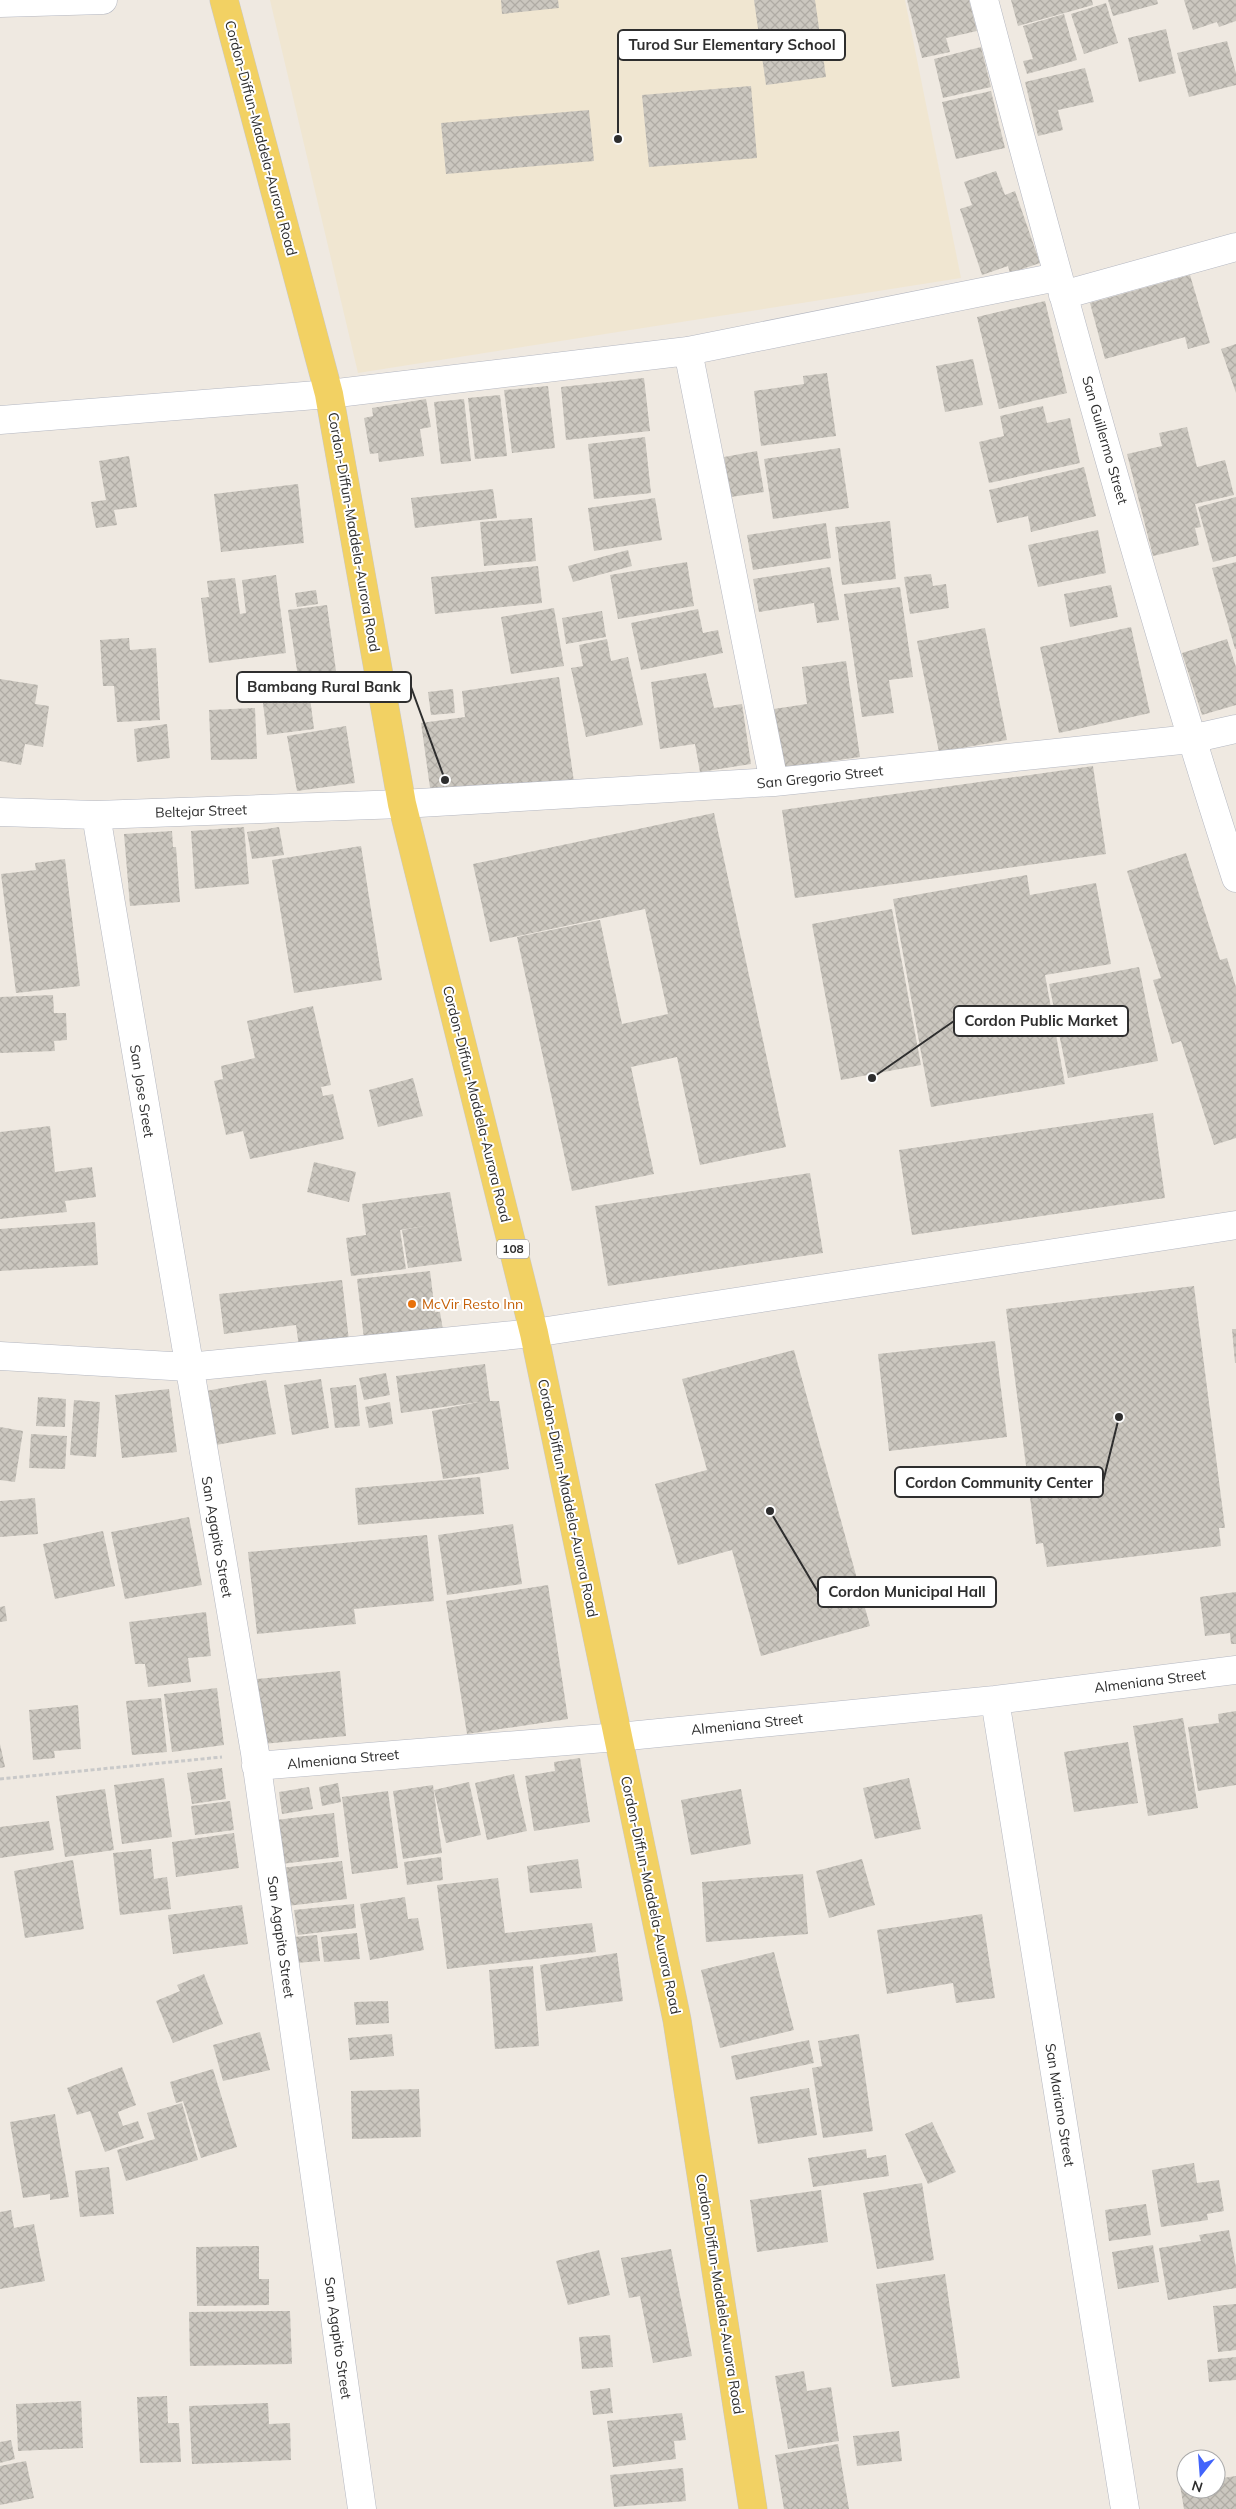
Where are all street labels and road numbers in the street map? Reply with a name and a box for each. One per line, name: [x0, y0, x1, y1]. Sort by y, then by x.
street label: Cordon-Diffun-Maddela-Aurora Road: [221, 18, 301, 258]
street label: San Guillermo Street: [1078, 374, 1132, 506]
street label: Cordon-Diffun-Maddela-Aurora Road: [324, 411, 384, 653]
street label: San Gregorio Street: [756, 761, 884, 793]
street label: Beltejar Street: [155, 800, 247, 822]
street label: Cordon-Diffun-Maddela-Aurora Road: [439, 984, 515, 1224]
street label: San Jose Sreet: [126, 1043, 158, 1139]
road number: 108: [497, 1240, 529, 1258]
street label: Cordon-Diffun-Maddela-Aurora Road: [534, 1377, 602, 1619]
street label: San Agapito Street: [197, 1475, 237, 1599]
street label: Almeniana Street: [1093, 1665, 1207, 1697]
street label: Almeniana Street: [690, 1709, 804, 1739]
street label: Almeniana Street: [286, 1745, 400, 1773]
street label: Cordon-Diffun-Maddela-Aurora Road: [617, 1774, 685, 2016]
street label: San Agapito Street: [264, 1875, 298, 1999]
street label: San Mariano Street: [1041, 2042, 1079, 2168]
street label: Cordon-Diffun-Maddela-Aurora Road: [692, 2173, 748, 2415]
street label: San Agapito Street: [321, 2276, 355, 2400]

